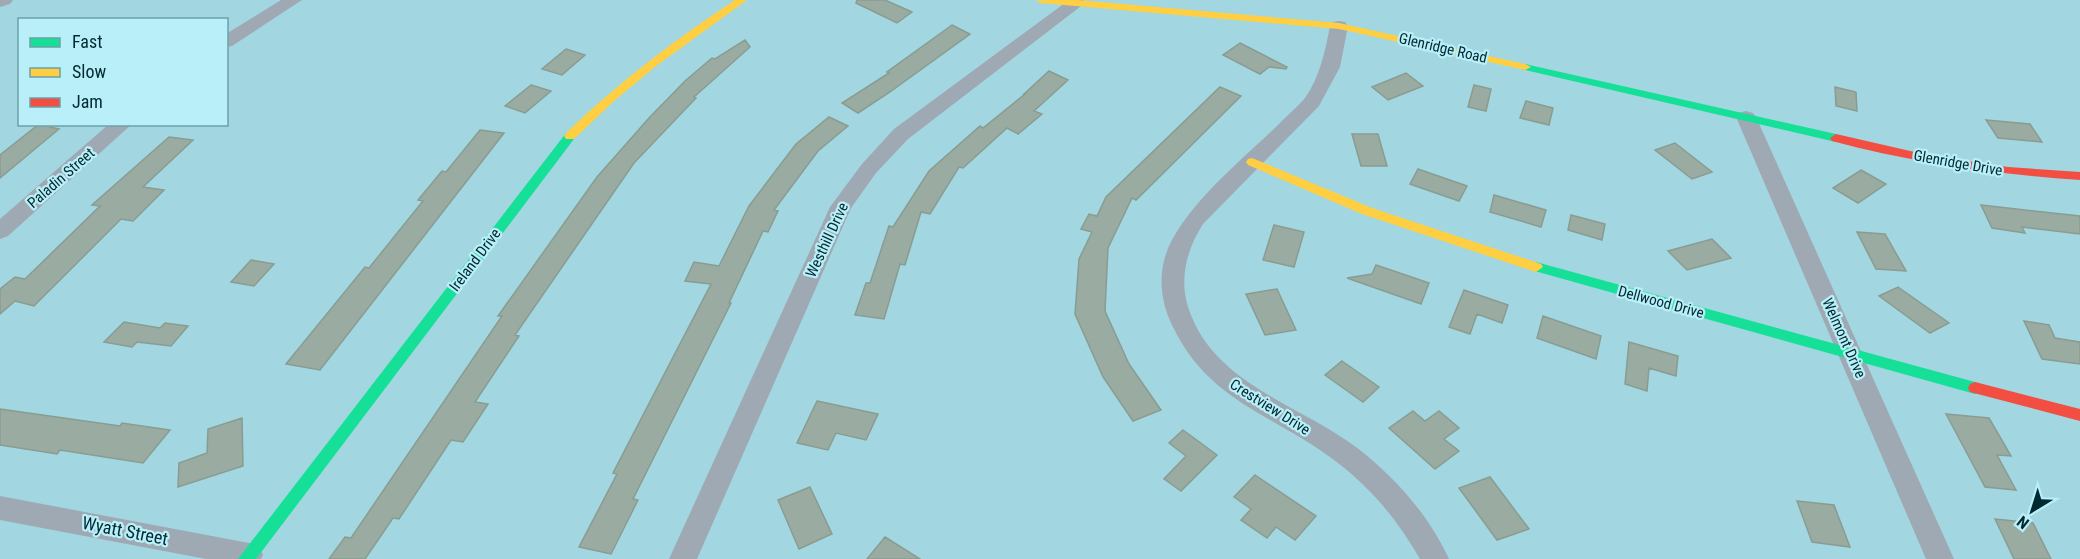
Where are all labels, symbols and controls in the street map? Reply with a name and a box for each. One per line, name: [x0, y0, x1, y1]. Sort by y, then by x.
legend: [18, 18, 228, 126]
street label: Glenridge Road: [1397, 29, 1489, 67]
text: Fast: [72, 31, 103, 52]
text: Slow: [72, 61, 107, 82]
text: Jam: [72, 91, 103, 112]
street label: Paladin Street: [24, 144, 98, 212]
street label: Glenridge Drive: [1912, 146, 2004, 180]
street label: Westhill Drive: [802, 200, 852, 280]
street label: Ireland Drive: [446, 225, 504, 295]
street label: Dellwood Drive: [1616, 282, 1706, 322]
street label: Welmont Drive: [1818, 295, 1870, 381]
street label: Crestview Drive: [1227, 375, 1313, 439]
north arrow: [2002, 481, 2062, 541]
street label: Wyatt Street: [81, 512, 170, 549]
text: N: [2013, 512, 2033, 533]

